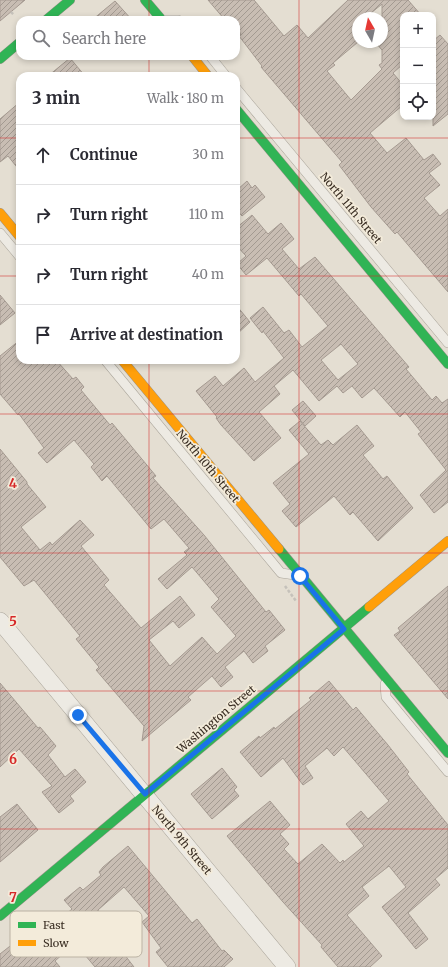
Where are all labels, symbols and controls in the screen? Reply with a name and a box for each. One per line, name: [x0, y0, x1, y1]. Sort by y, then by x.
north arrow: [352, 12, 388, 48]
map controls: [400, 12, 436, 120]
button: +: [400, 12, 436, 48]
search box: [16, 16, 240, 60]
icon: search: [30, 27, 52, 49]
text: Search here: [62, 29, 146, 48]
button: −: [400, 48, 436, 84]
button: locate: [400, 84, 436, 120]
text: 3 min: [32, 87, 80, 109]
text: Walk · 180 m: [147, 90, 224, 107]
icon: ahead: [32, 144, 54, 166]
text: Continue: [70, 145, 138, 164]
text: 30 m: [192, 146, 224, 163]
street label: North 11th Street: [317, 170, 385, 247]
icon: right: [32, 204, 54, 226]
text: Turn right: [70, 205, 148, 224]
text: 110 m: [189, 206, 224, 223]
icon: right: [32, 264, 54, 286]
text: Turn right: [70, 265, 148, 284]
text: 40 m: [192, 266, 224, 283]
icon: arrive: [32, 324, 54, 346]
text: Arrive at destination: [70, 325, 223, 344]
street label: North 10th Street: [173, 427, 243, 506]
text: 4: [9, 475, 18, 492]
route start: [291, 567, 309, 585]
text: 5: [9, 613, 17, 630]
street label: Washington Street: [173, 682, 259, 757]
route end: [69, 706, 87, 724]
text: 6: [9, 751, 17, 768]
street label: North 9th Street: [149, 803, 215, 878]
text: 7: [9, 889, 17, 906]
legend: [10, 911, 142, 957]
text: Fast: [43, 918, 66, 932]
text: Slow: [43, 936, 69, 950]

